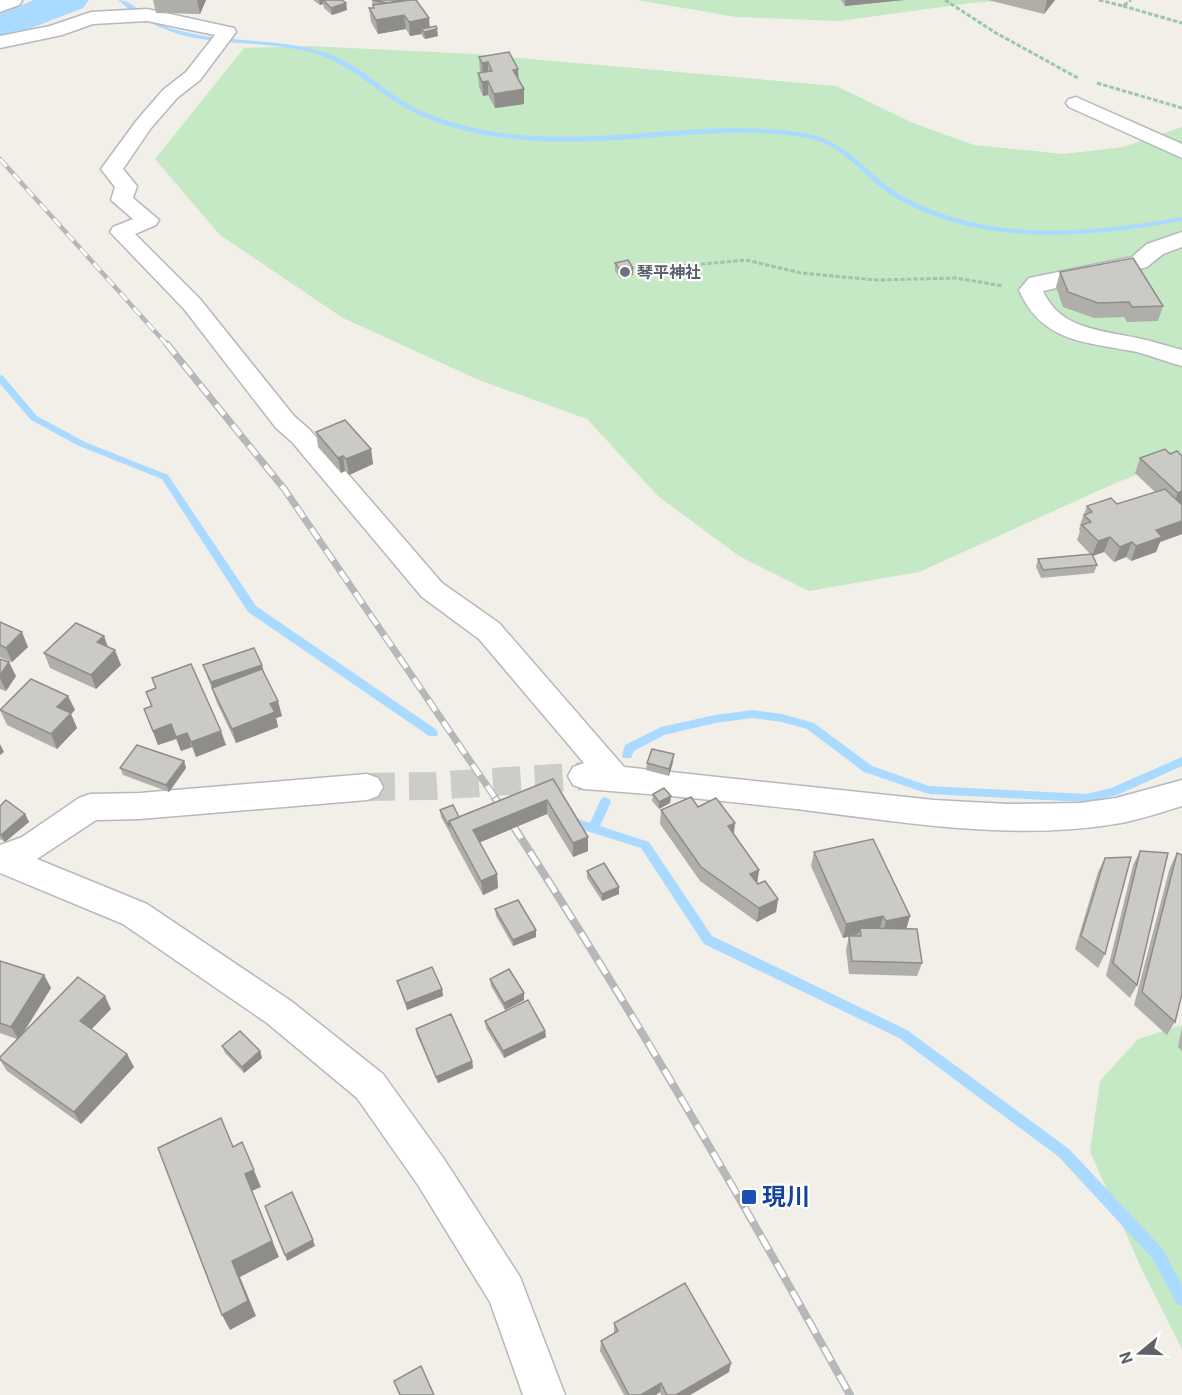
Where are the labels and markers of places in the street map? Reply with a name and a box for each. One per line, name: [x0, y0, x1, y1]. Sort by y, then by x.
place label: 琴平神社: [637, 263, 701, 282]
marker: 琴平神社: [618, 265, 632, 279]
place label: 現川: [762, 1183, 810, 1211]
marker: 現川: [740, 1188, 758, 1206]

